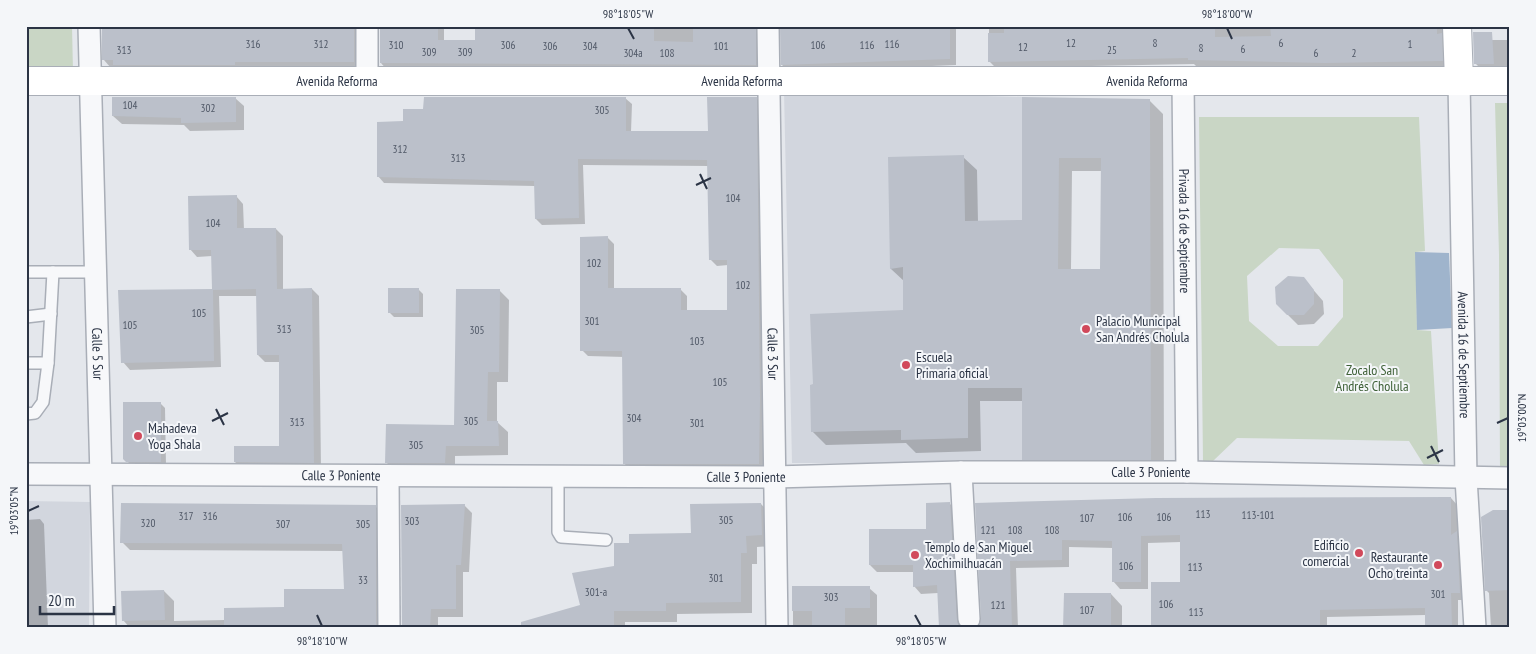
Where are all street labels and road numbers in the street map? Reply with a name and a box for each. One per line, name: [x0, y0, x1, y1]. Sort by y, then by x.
street label: Avenida Reforma: [296, 72, 378, 90]
street label: Avenida Reforma: [701, 72, 783, 90]
street label: Avenida Reforma: [1106, 72, 1188, 90]
street label: Privada 16 de Septiembre: [1175, 169, 1194, 293]
street label: Avenida 16 de Septiembre: [1454, 291, 1474, 419]
street label: Calle 5 Sur: [88, 327, 107, 380]
street label: Calle 3 Sur: [764, 328, 782, 380]
street label: Calle 3 Poniente: [1111, 463, 1191, 481]
street label: Calle 3 Poniente: [301, 466, 381, 484]
street label: Calle 3 Poniente: [706, 468, 786, 486]

